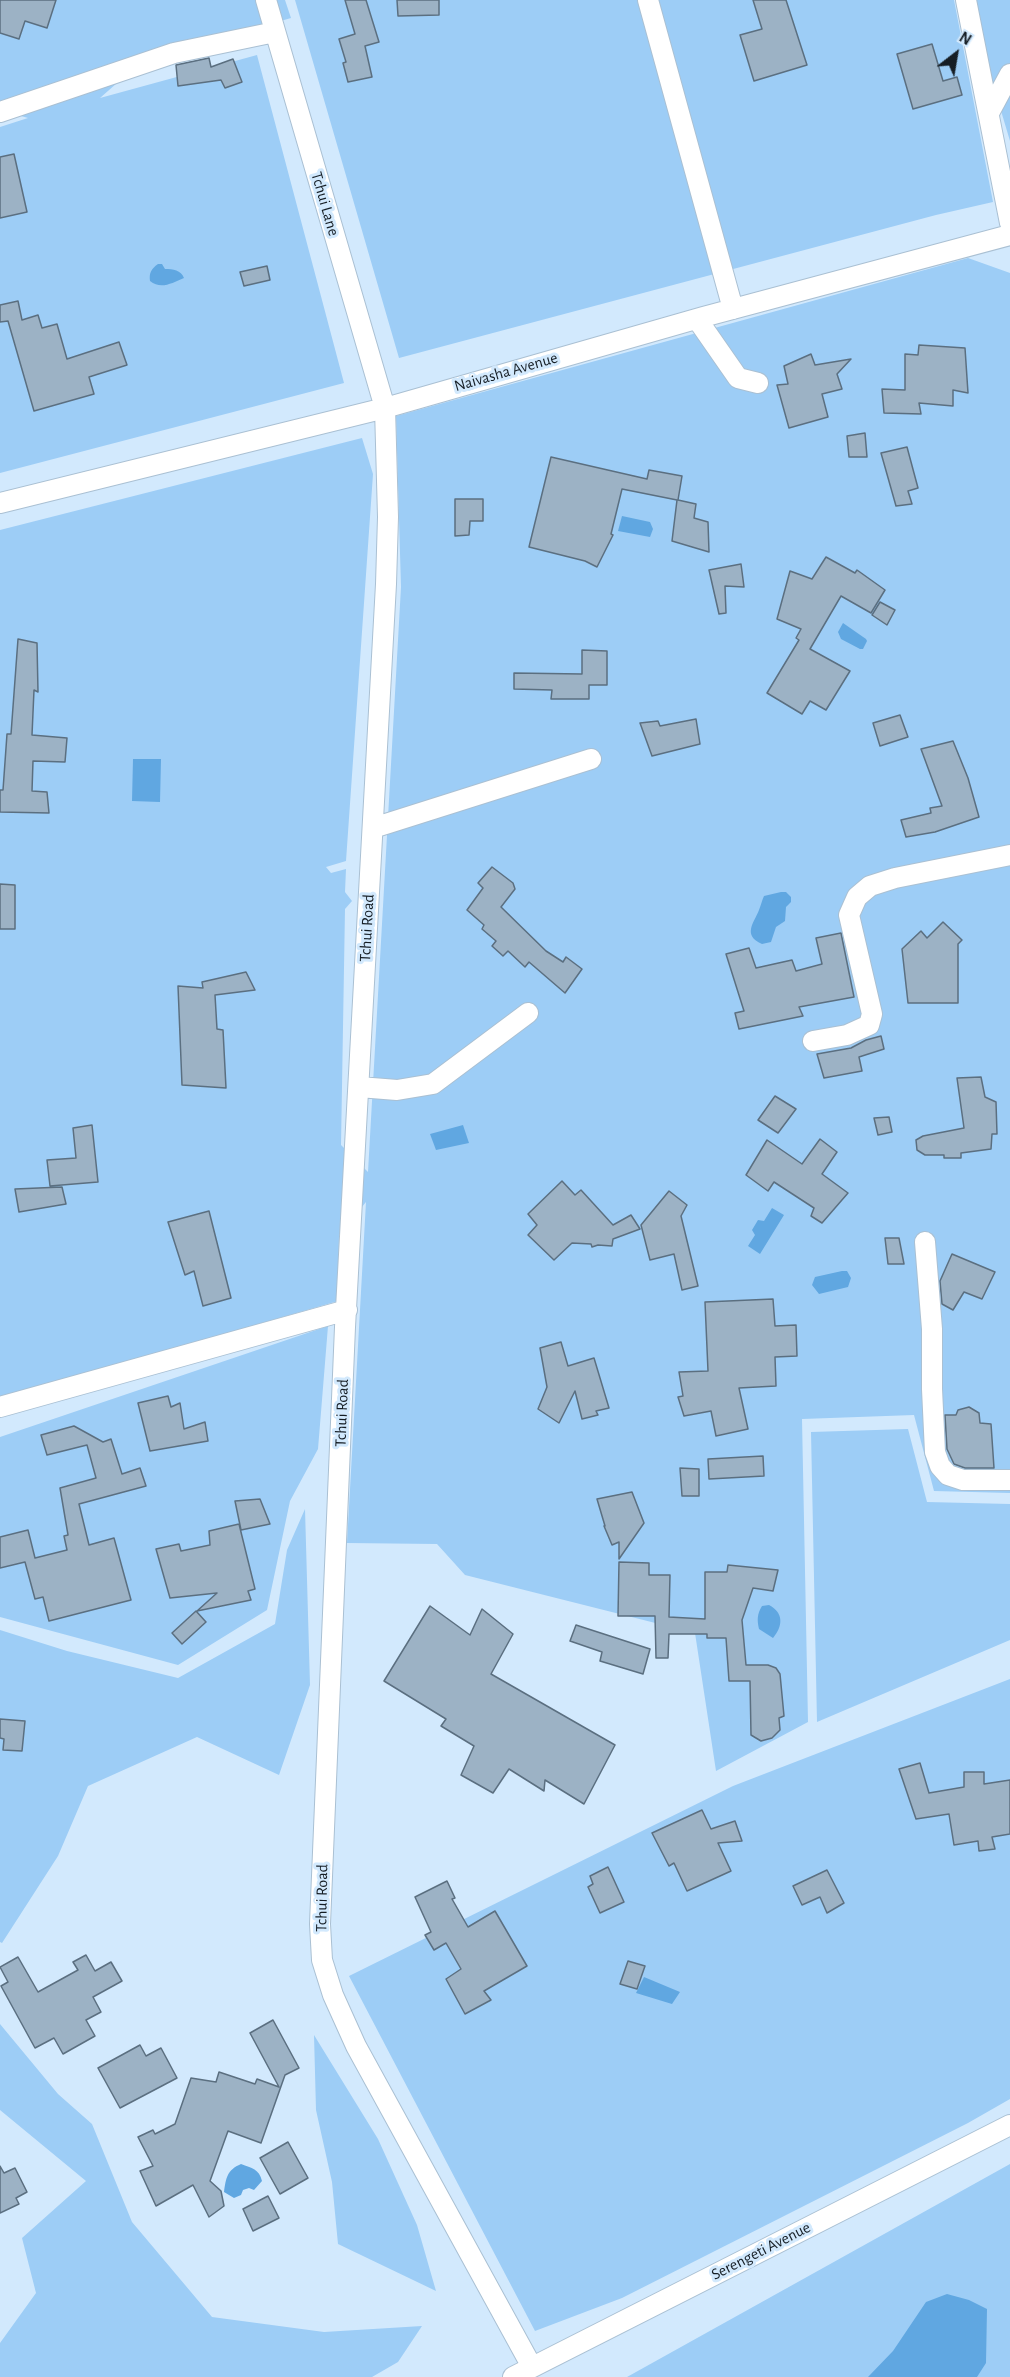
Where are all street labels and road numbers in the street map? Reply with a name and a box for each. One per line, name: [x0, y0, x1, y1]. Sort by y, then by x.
street label: Tchui Lane: [307, 170, 343, 238]
street label: Naivasha Avenue: [452, 348, 560, 396]
street label: Tchui Road: [356, 894, 378, 962]
street label: Tchui Road: [331, 1379, 353, 1447]
street label: Tchui Road: [312, 1864, 332, 1932]
street label: Serengeti Avenue: [708, 2218, 814, 2284]

